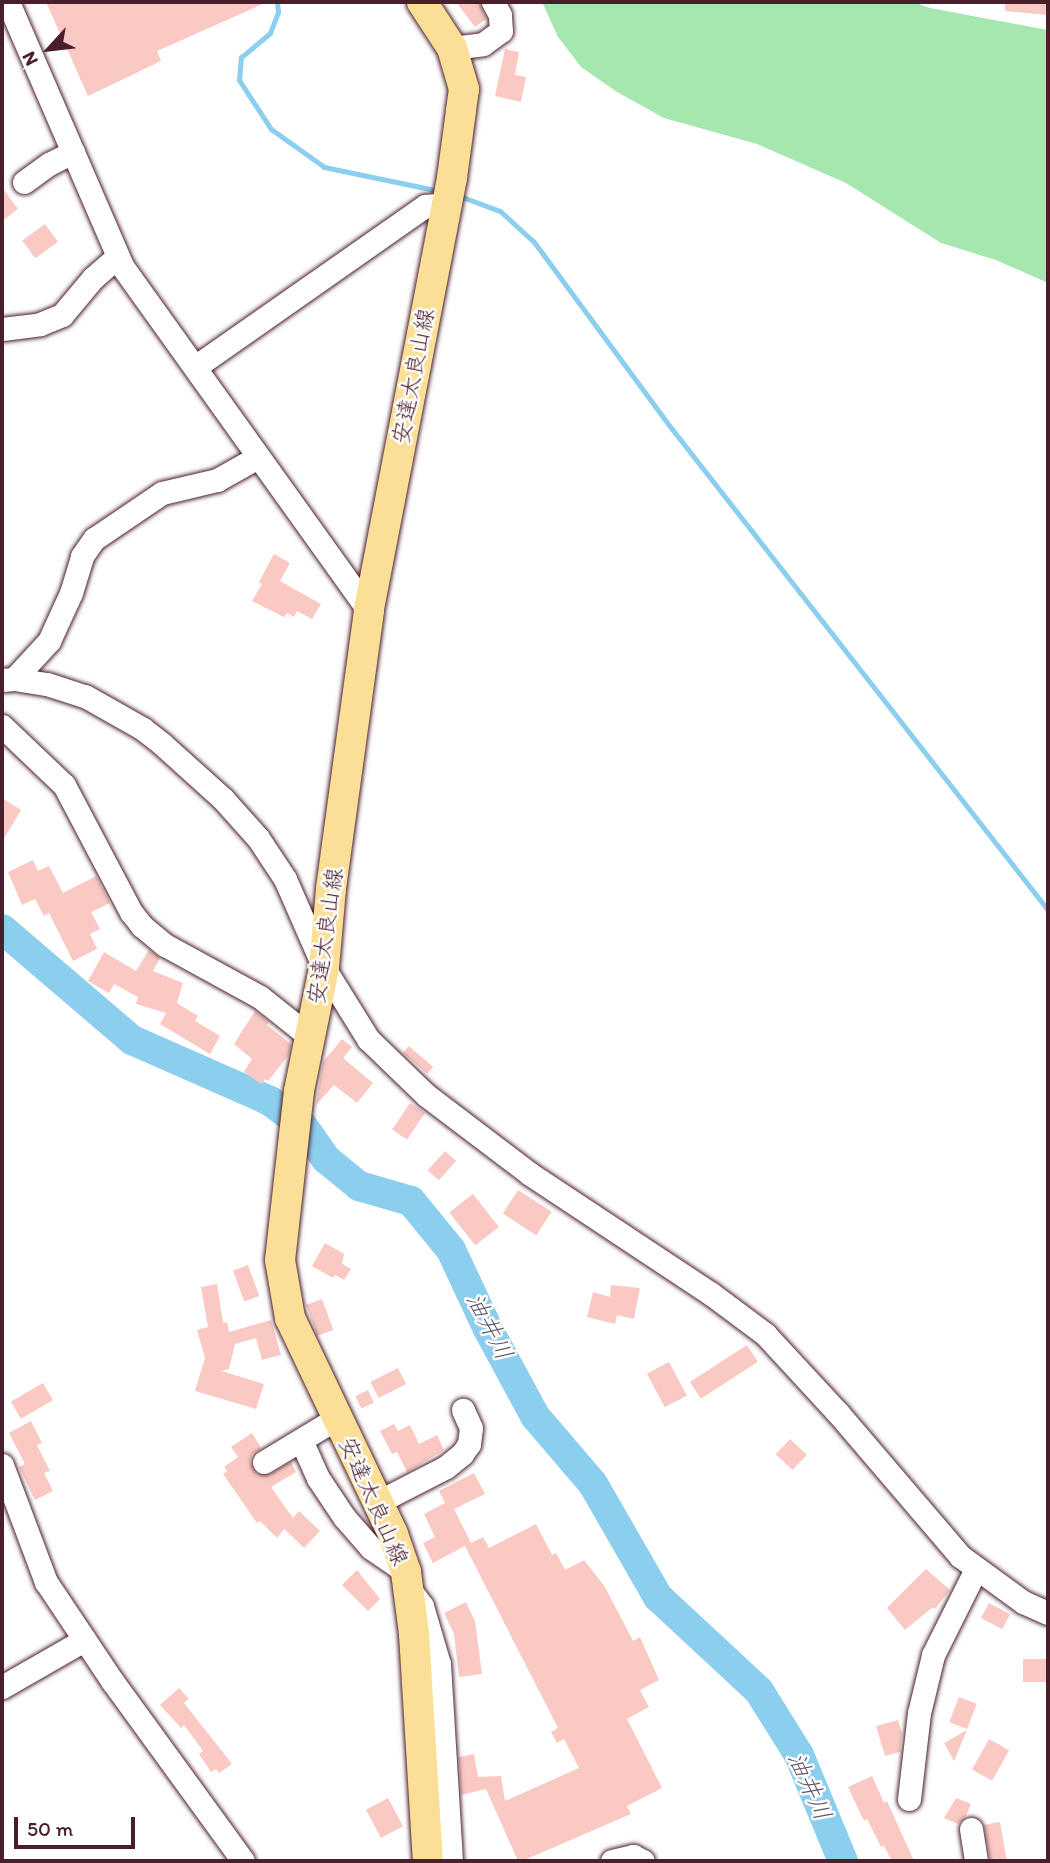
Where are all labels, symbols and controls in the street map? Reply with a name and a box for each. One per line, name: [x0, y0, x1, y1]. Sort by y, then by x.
north arrow: [14, 14, 84, 84]
text: N: [17, 48, 43, 70]
street label: 安達太良山線: [386, 306, 440, 446]
street label: 安達太良山線: [302, 866, 348, 1006]
water label: 油井川: [461, 1287, 519, 1365]
street label: 安達太良山線: [333, 1432, 415, 1570]
water label: 油井川: [782, 1747, 838, 1825]
scale bar: [18, 1804, 138, 1848]
text: 50 m: [27, 1816, 73, 1841]

